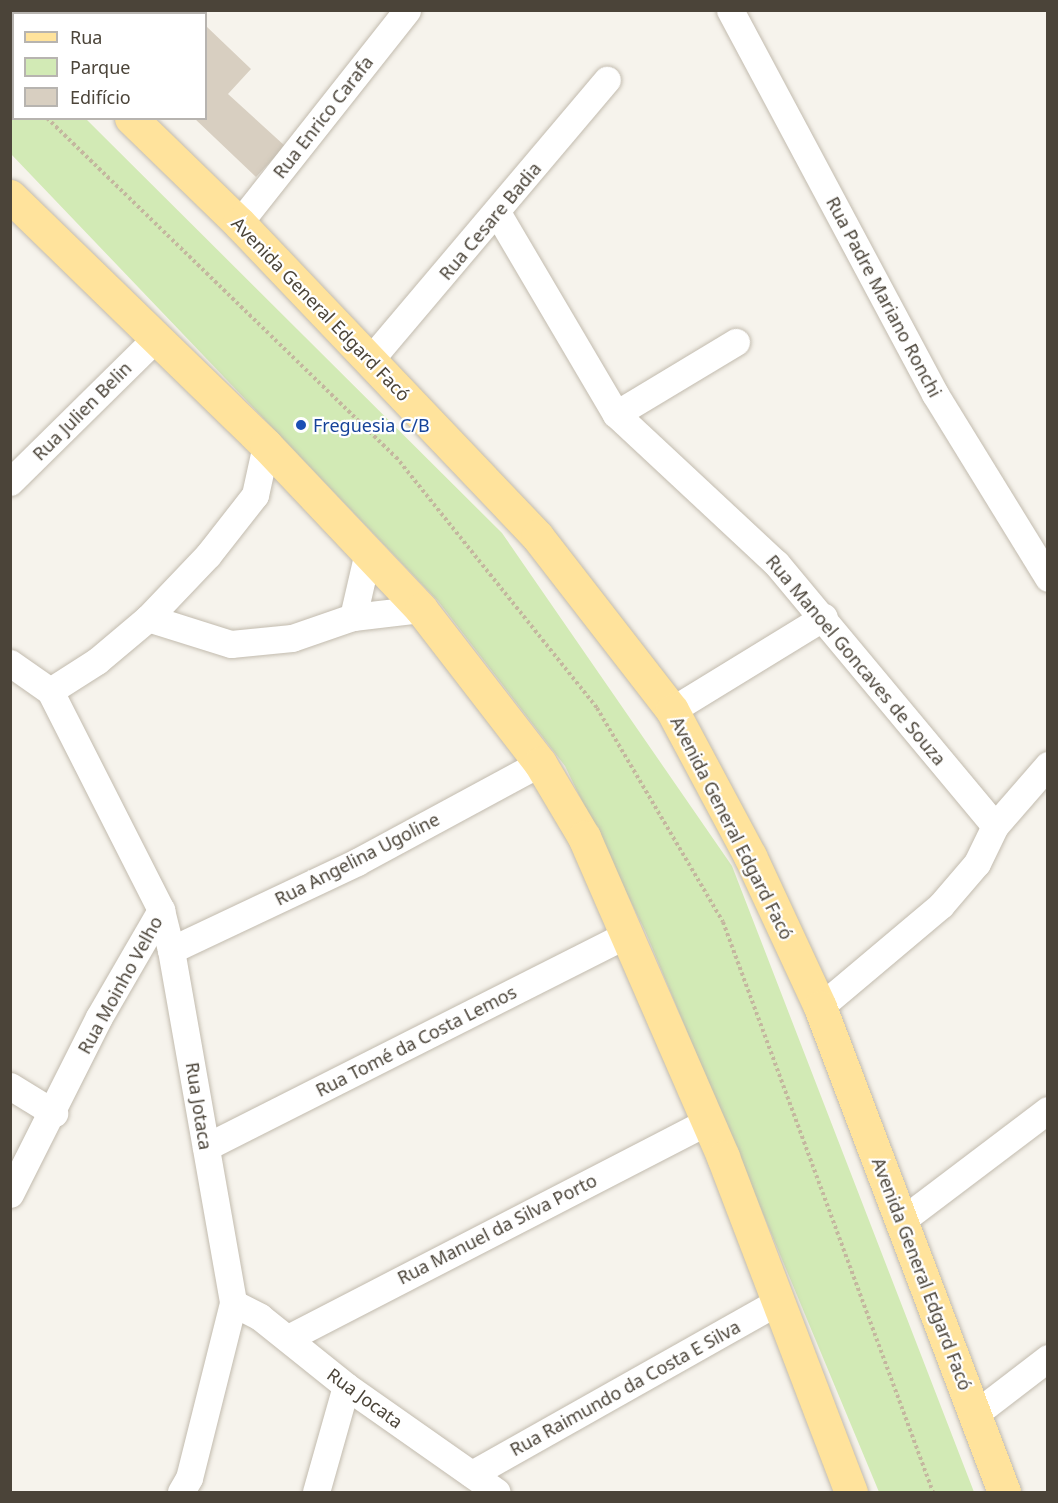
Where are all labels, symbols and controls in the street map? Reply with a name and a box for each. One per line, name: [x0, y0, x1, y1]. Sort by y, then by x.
legend: [12, 12, 207, 120]
text: Rua: [70, 25, 102, 49]
street label: Rua Enrico Carafa: [268, 51, 378, 183]
text: Parque: [70, 55, 130, 79]
text: Edifício: [70, 85, 131, 109]
street label: Rua Cesare Badia: [435, 158, 545, 284]
street label: Rua Padre Mariano Ronchi: [822, 193, 946, 401]
street label: Avenida General Edgard Facó: [227, 212, 415, 406]
street label: Rua Julien Belin: [28, 357, 136, 465]
place label: Freguesia C/B: [313, 414, 430, 436]
marker: Freguesia C/B: [294, 418, 308, 432]
street label: Rua Manoel Goncaves de Souza: [762, 550, 950, 770]
street label: Avenida General Edgard Facó: [666, 713, 798, 943]
street label: Rua Angelina Ugoline: [271, 808, 443, 910]
street label: Rua Moinho Velho: [73, 912, 167, 1058]
street label: Rua Tomé da Costa Lemos: [312, 981, 520, 1101]
street label: Rua Jotaca: [181, 1061, 217, 1151]
street label: Avenida General Edgard Facó: [868, 1155, 976, 1393]
street label: Rua Manuel da Silva Porto: [394, 1169, 600, 1289]
street label: Rua Raimundo da Costa E Silva: [506, 1316, 744, 1460]
street label: Rua Jocata: [323, 1363, 407, 1433]

